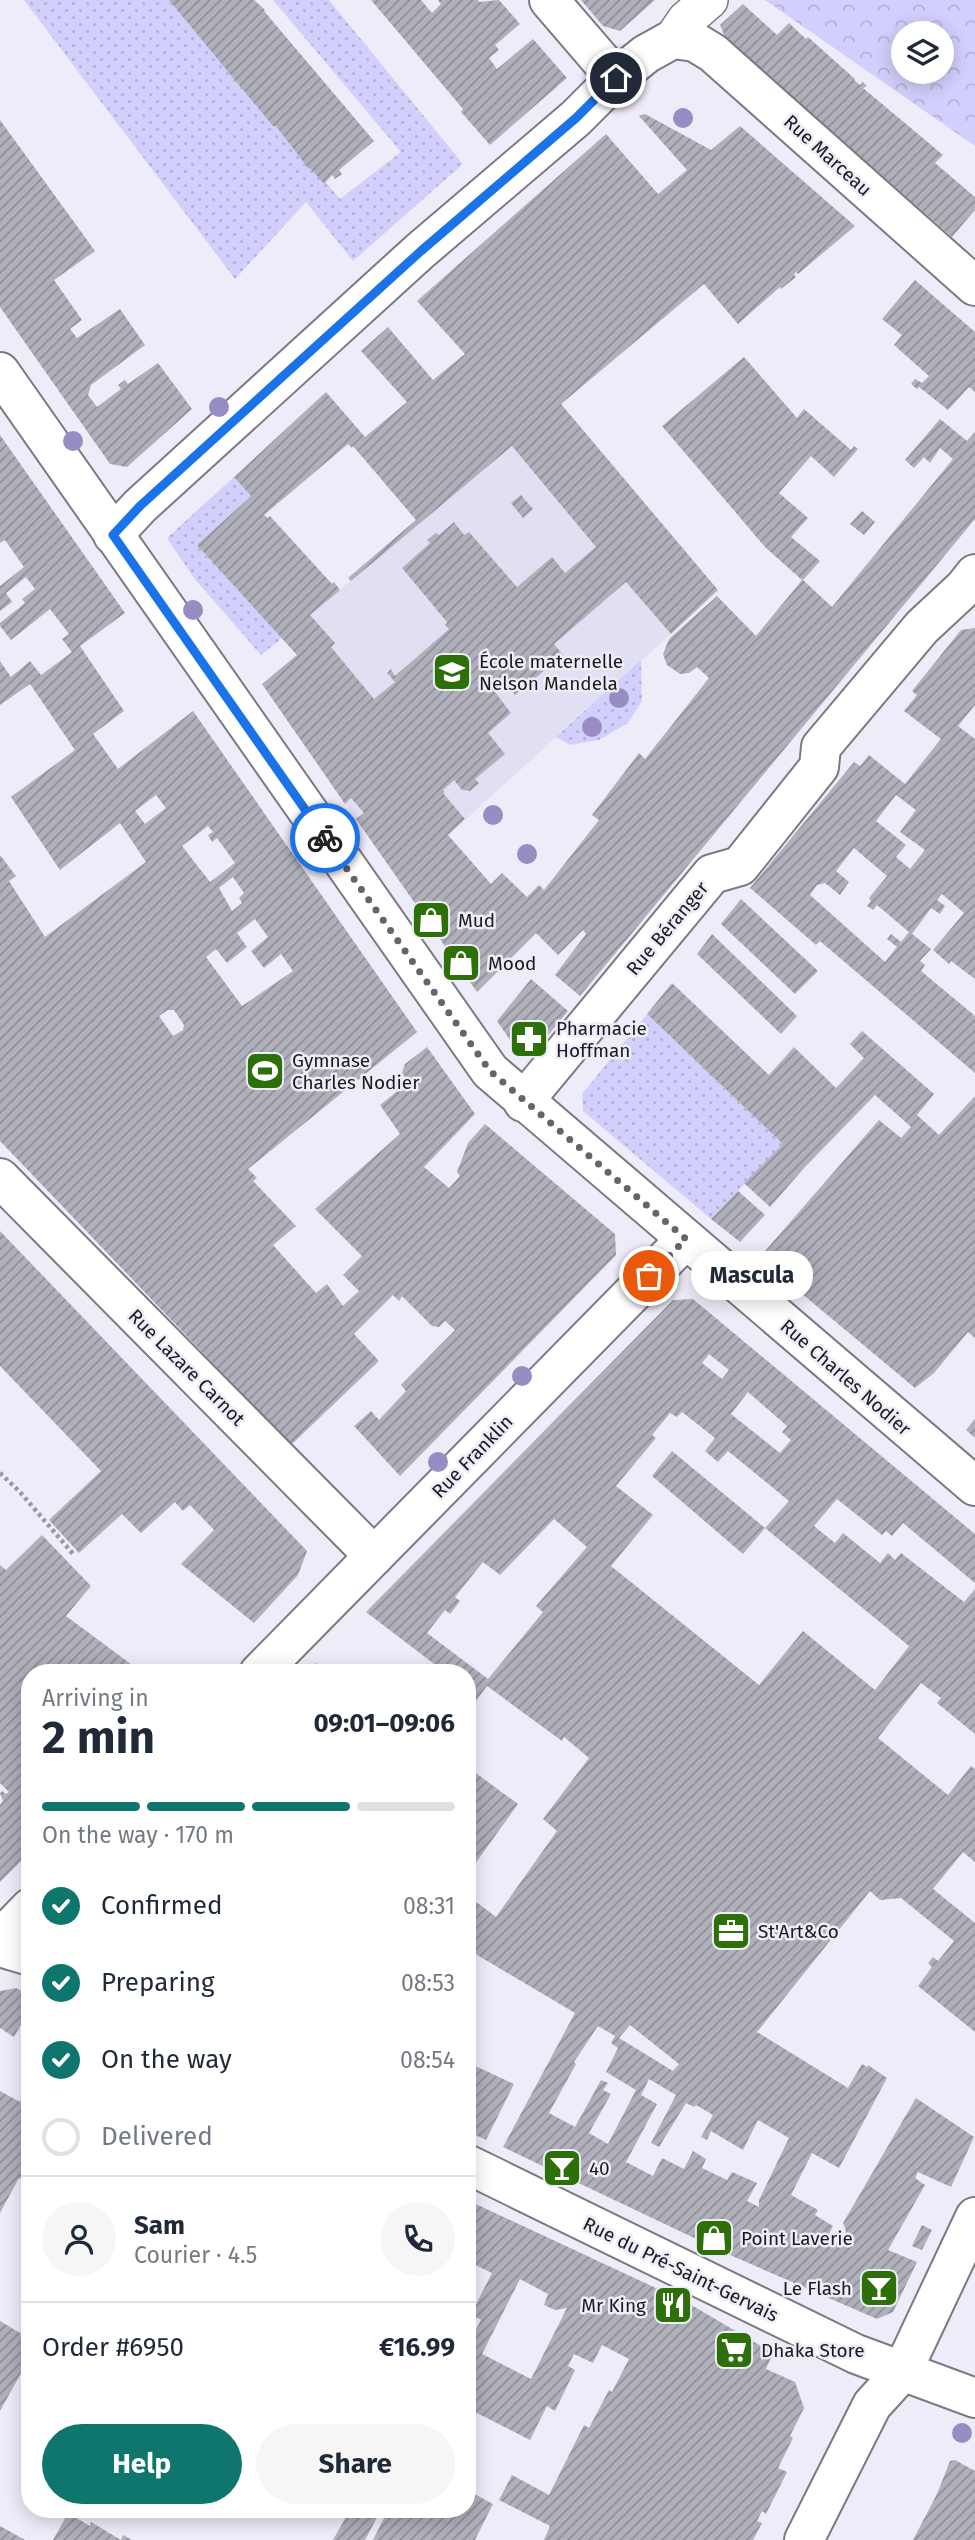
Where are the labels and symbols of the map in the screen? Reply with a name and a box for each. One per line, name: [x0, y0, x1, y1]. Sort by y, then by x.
pin: [586, 48, 646, 108]
street label: Rue Marceau: [779, 110, 876, 201]
place label: École maternelle Nelson Mandela: [479, 650, 623, 695]
school or university icon: École maternelle Nelson Mandela: [431, 651, 473, 693]
courier: [290, 803, 360, 873]
street label: Rue Béranger: [622, 876, 714, 980]
shop icon: Mud: [410, 899, 452, 941]
place label: Mud: [458, 909, 495, 932]
shop icon: Mood: [440, 942, 482, 984]
place label: Mood: [488, 952, 536, 975]
place label: Pharmacie Hoffman: [556, 1017, 647, 1062]
pharmacy icon: Pharmacie Hoffman: [508, 1018, 550, 1060]
place label: Gymnase Charles Nodier: [292, 1049, 420, 1094]
sports icon: Gymnase Charles Nodier: [244, 1050, 286, 1092]
pin: [619, 1246, 679, 1306]
callout: Mascula: [691, 1252, 814, 1300]
street label: Rue Lazare Carnot: [124, 1304, 250, 1430]
street label: Rue Charles Nodier: [776, 1314, 916, 1441]
street label: Rue Franklin: [427, 1410, 518, 1503]
office icon: St'Art&Co: [710, 1910, 752, 1952]
place label: St'Art&Co: [758, 1920, 839, 1943]
bar icon: 40: [541, 2147, 583, 2189]
place label: 40: [589, 2157, 610, 2180]
street label: Rue du Pré-Saint-Gervais: [579, 2212, 782, 2327]
shop icon: Point Laverie: [693, 2217, 735, 2259]
place label: Point Laverie: [741, 2227, 853, 2250]
bar icon: Le Flash: [858, 2267, 900, 2309]
place label: Le Flash: [783, 2277, 852, 2300]
restaurant icon: Mr King: [652, 2284, 694, 2326]
place label: Mr King: [581, 2294, 646, 2317]
supermarket icon: Dhaka Store: [713, 2329, 755, 2371]
place label: Dhaka Store: [761, 2339, 865, 2362]

